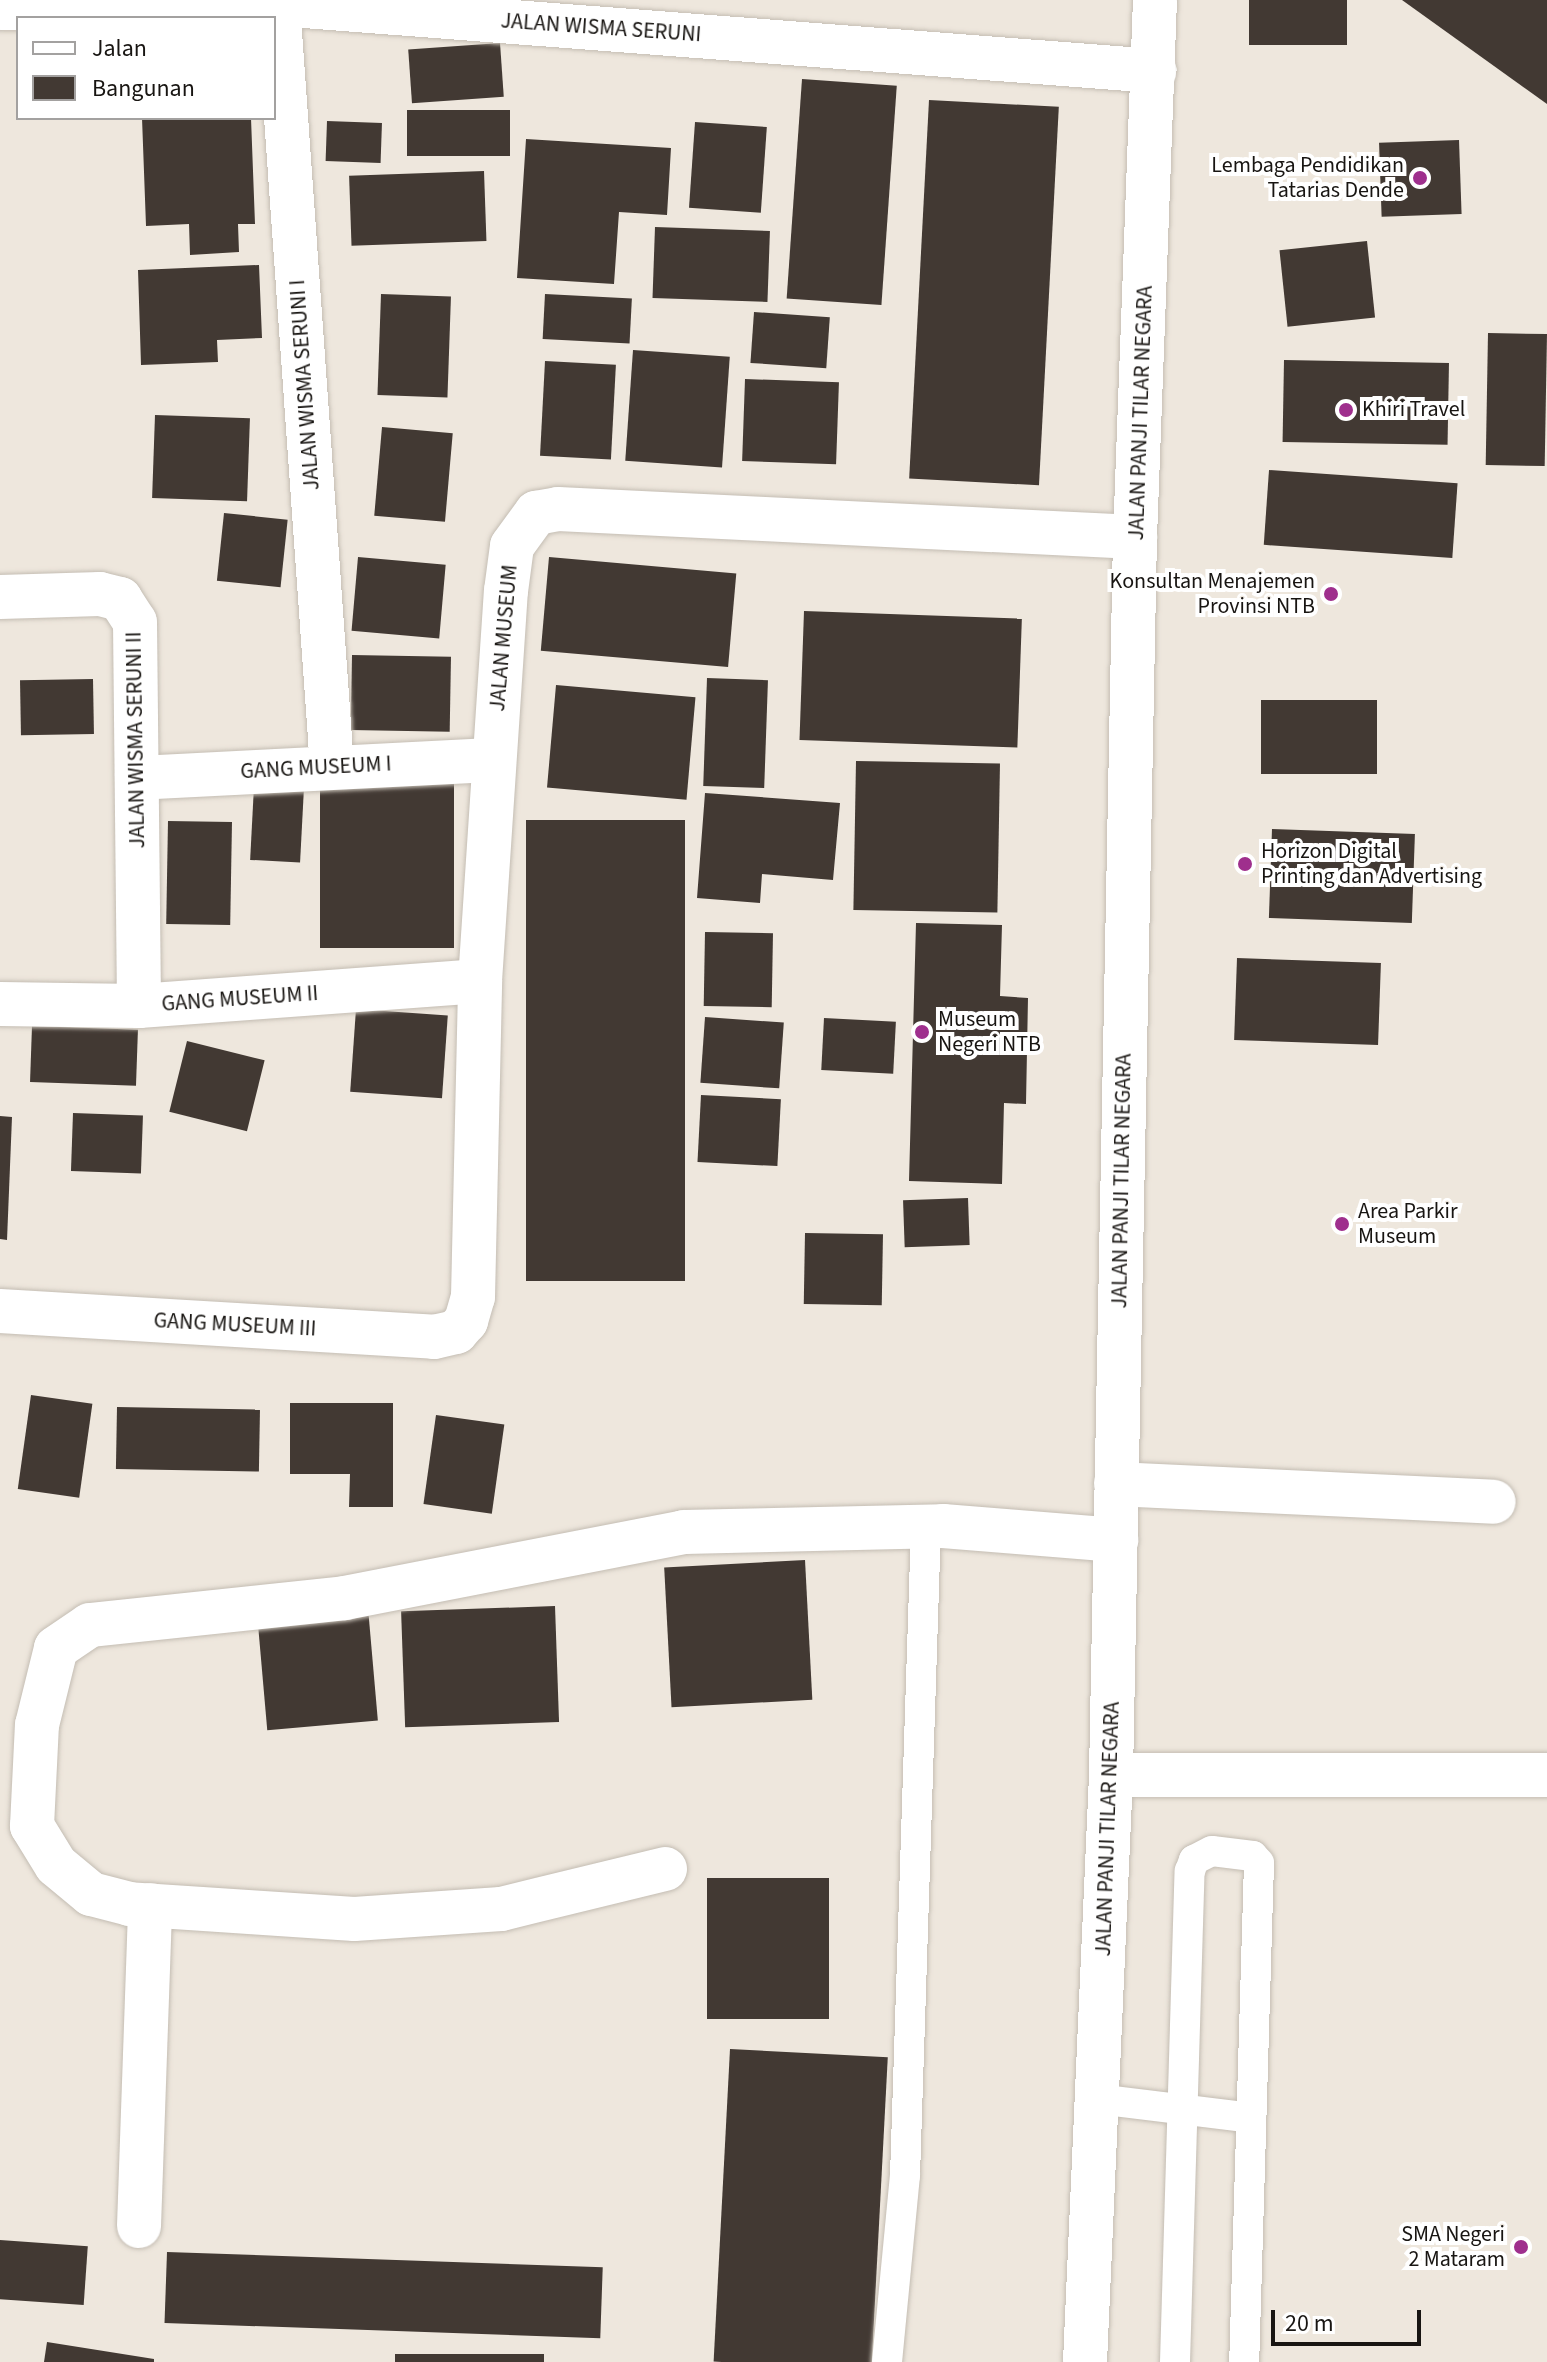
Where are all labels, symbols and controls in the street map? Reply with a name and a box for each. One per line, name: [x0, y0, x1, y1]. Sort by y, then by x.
street label: JALAN WISMA SERUNI: [500, 8, 702, 48]
legend: [16, 16, 276, 120]
text: Jalan: [92, 31, 147, 66]
text: Bangunan: [92, 71, 195, 106]
place label: Lembaga Pendidikan Tatarias Dende: [1211, 152, 1404, 204]
marker: Lembaga Pendidikan Tatarias Dende: [1411, 169, 1429, 187]
street label: JALAN WISMA SERUNI I: [284, 279, 326, 491]
street label: JALAN PANJI TILAR NEGARA: [1123, 285, 1159, 541]
place label: Khiri Travel: [1362, 397, 1465, 423]
marker: Khiri Travel: [1337, 401, 1355, 419]
street label: JALAN MUSEUM: [484, 563, 524, 713]
place label: Konsultan Menajemen Provinsi NTB: [1110, 568, 1315, 620]
marker: Konsultan Menajemen Provinsi NTB: [1322, 585, 1340, 603]
street label: JALAN WISMA SERUNI II: [121, 631, 151, 849]
street label: GANG MUSEUM I: [240, 751, 392, 785]
place label: Horizon Digital Printing dan Advertising: [1261, 838, 1482, 890]
marker: Horizon Digital Printing dan Advertising: [1236, 855, 1254, 873]
street label: GANG MUSEUM II: [161, 980, 319, 1018]
place label: Museum Negeri NTB: [938, 1006, 1041, 1058]
marker: Museum Negeri NTB: [913, 1023, 931, 1041]
street label: JALAN PANJI TILAR NEGARA: [1107, 1053, 1137, 1309]
place label: Area Parkir Museum: [1358, 1198, 1458, 1250]
marker: Area Parkir Museum: [1333, 1215, 1351, 1233]
street label: GANG MUSEUM III: [153, 1308, 317, 1342]
street label: JALAN PANJI TILAR NEGARA: [1090, 1701, 1126, 1957]
place label: SMA Negeri 2 Mataram: [1401, 2221, 1505, 2272]
marker: SMA Negeri 2 Mataram: [1512, 2238, 1530, 2256]
scale bar: [1275, 2294, 1425, 2344]
text: 20 m: [1285, 2306, 1334, 2341]

